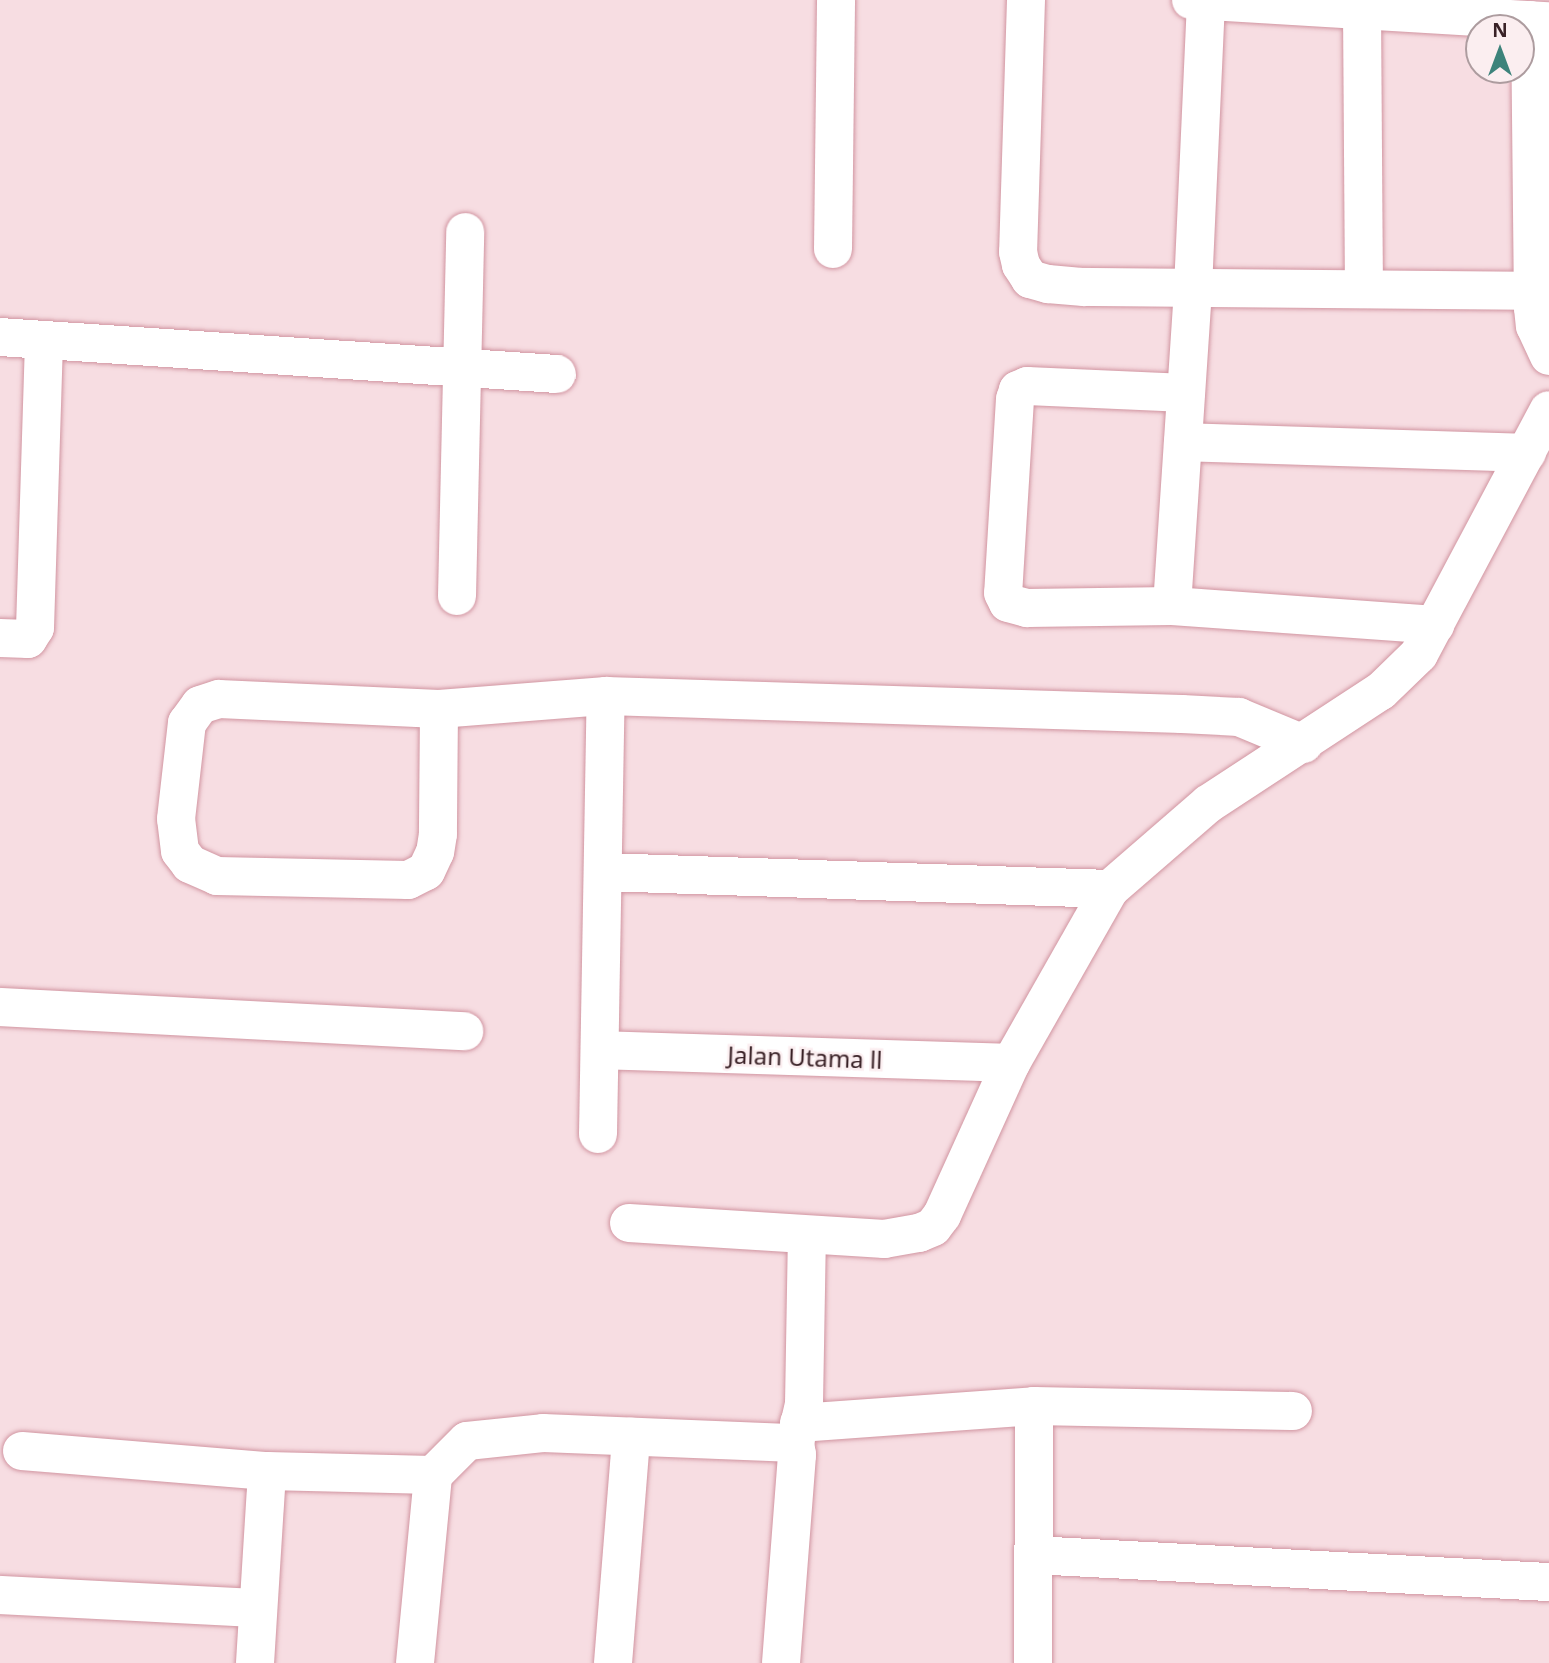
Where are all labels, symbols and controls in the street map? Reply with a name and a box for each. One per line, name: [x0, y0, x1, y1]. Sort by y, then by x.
north arrow: [1465, 14, 1535, 84]
text: N: [1492, 17, 1508, 43]
street label: Jalan Utama ll: [727, 1040, 883, 1074]

